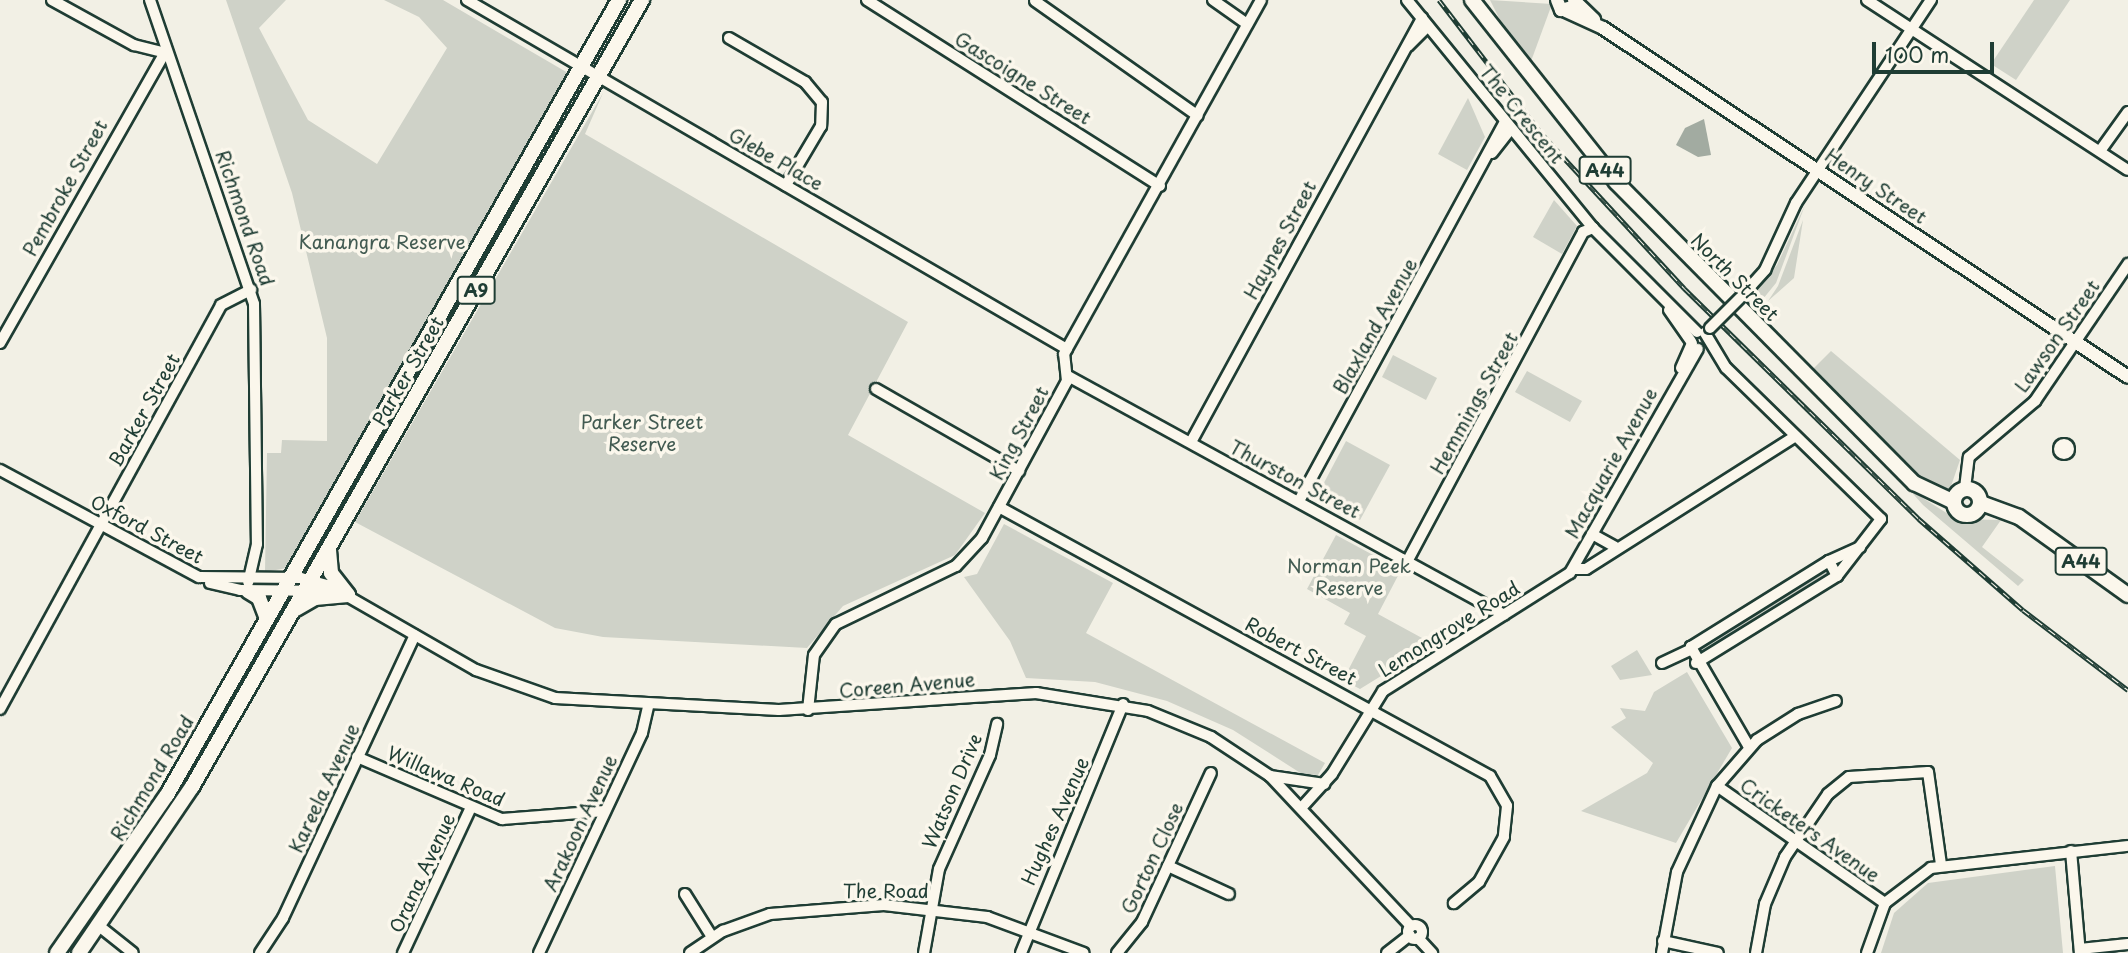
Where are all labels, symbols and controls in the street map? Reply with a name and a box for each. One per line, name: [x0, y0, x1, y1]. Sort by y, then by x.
street label: Gascoigne Street: [950, 27, 1096, 129]
scale bar: [1876, 28, 1998, 72]
text: 100 m: [1885, 38, 1949, 70]
street label: The Crescent: [1475, 60, 1569, 168]
street label: Pembroke Street: [18, 116, 112, 260]
street label: Glebe Place: [724, 123, 828, 195]
street label: Henry Street: [1821, 143, 1931, 229]
street label: Richmond Road: [211, 147, 279, 289]
road number: A44: [1577, 155, 1633, 184]
street label: Haynes Street: [1239, 176, 1321, 304]
street label: North Street: [1686, 228, 1784, 326]
park label: Kanangra Reserve: [299, 231, 465, 253]
street label: Blaxland Avenue: [1328, 254, 1422, 398]
road number: A9: [455, 276, 497, 304]
street label: Lawson Street: [2010, 276, 2104, 396]
street label: Parker Street: [367, 312, 449, 430]
street label: Hemmings Street: [1426, 328, 1522, 478]
street label: Barker Street: [103, 349, 185, 471]
street label: King Street: [985, 382, 1053, 484]
street label: Macquarie Avenue: [1560, 384, 1662, 542]
park label: Parker Street Reserve: [580, 411, 704, 455]
street label: Thurston Street: [1225, 435, 1365, 523]
street label: Oxford Street: [87, 490, 207, 568]
road number: A44: [2053, 546, 2109, 576]
park label: Norman Peek Reserve: [1287, 555, 1411, 599]
street label: Lemongrove Road: [1375, 577, 1523, 681]
street label: Robert Street: [1241, 612, 1361, 690]
street label: Coreen Avenue: [837, 668, 977, 702]
street label: Richmond Road: [106, 711, 198, 845]
street label: Kareela Avenue: [284, 720, 364, 856]
street label: Watson Drive: [917, 730, 987, 852]
street label: Willawa Road: [384, 741, 508, 811]
street label: Arakoon Avenue: [538, 751, 622, 895]
street label: Hughes Avenue: [1017, 754, 1093, 888]
street label: Cricketers Avenue: [1736, 773, 1884, 887]
street label: Gorton Close: [1116, 799, 1188, 917]
street label: Orana Avenue: [384, 810, 460, 936]
street label: The Road: [843, 880, 929, 902]

